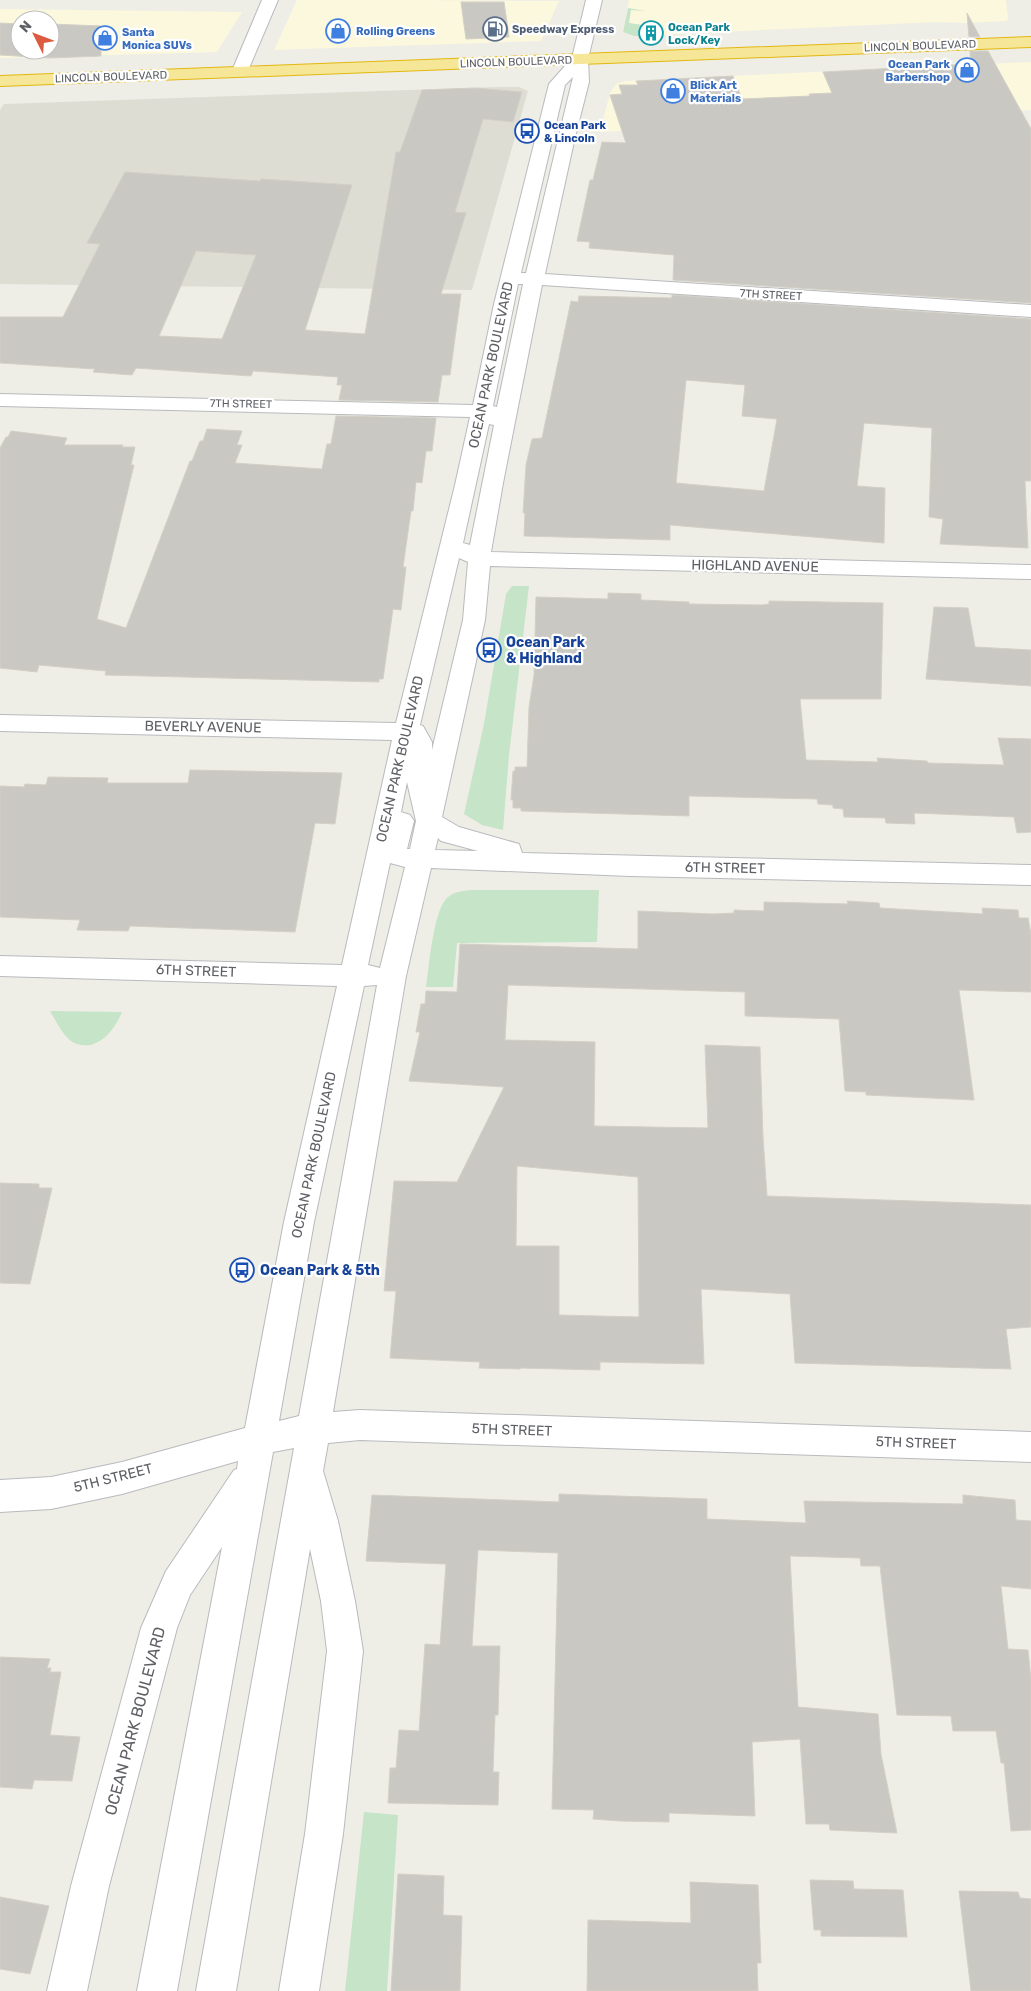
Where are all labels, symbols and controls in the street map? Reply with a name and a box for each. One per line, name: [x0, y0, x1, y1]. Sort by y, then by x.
north arrow: [10, 10, 60, 60]
fuel station icon: Speedway Express: [482, 16, 508, 42]
text: N: [16, 17, 35, 36]
shop icon: Rolling Greens: [325, 18, 351, 44]
building icon: Ocean Park Lock/Key: [638, 20, 664, 46]
place label: Ocean Park Lock/Key: [668, 21, 731, 47]
place label: Speedway Express: [512, 23, 614, 36]
shop icon: Santa Monica SUVs: [92, 25, 118, 51]
place label: Rolling Greens: [356, 25, 435, 38]
place label: Santa Monica SUVs: [122, 26, 192, 52]
street label: LINCOLN BOULEVARD: [864, 38, 976, 54]
street label: LINCOLN BOULEVARD: [460, 54, 572, 70]
shop icon: Ocean Park Barbershop: [954, 57, 980, 83]
place label: Ocean Park Barbershop: [885, 58, 951, 84]
street label: LINCOLN BOULEVARD: [55, 69, 167, 85]
shop icon: Blick Art Materials: [660, 78, 686, 104]
place label: Blick Art Materials: [690, 79, 741, 105]
bus stop icon: Ocean Park & Lincoln: [514, 118, 540, 144]
place label: Ocean Park & Lincoln: [544, 119, 607, 145]
street label: OCEAN PARK BOULEVARD: [465, 280, 517, 450]
street label: 7TH STREET: [739, 287, 803, 303]
street label: 7TH STREET: [210, 397, 273, 411]
street label: HIGHLAND AVENUE: [691, 556, 819, 576]
place label: Ocean Park & Highland: [506, 634, 586, 667]
bus stop icon: Ocean Park & Highland: [476, 637, 502, 663]
street label: OCEAN PARK BOULEVARD: [373, 674, 427, 844]
street label: BEVERLY AVENUE: [144, 717, 262, 737]
street label: 6TH STREET: [685, 859, 765, 877]
street label: 6TH STREET: [156, 961, 236, 981]
street label: OCEAN PARK BOULEVARD: [288, 1070, 340, 1240]
bus stop icon: Ocean Park & 5th: [229, 1257, 255, 1283]
place label: Ocean Park & 5th: [260, 1262, 380, 1279]
street label: 5TH STREET: [471, 1420, 553, 1440]
street label: 5TH STREET: [875, 1433, 957, 1453]
street label: 5TH STREET: [72, 1460, 154, 1496]
street label: OCEAN PARK BOULEVARD: [101, 1625, 169, 1817]

